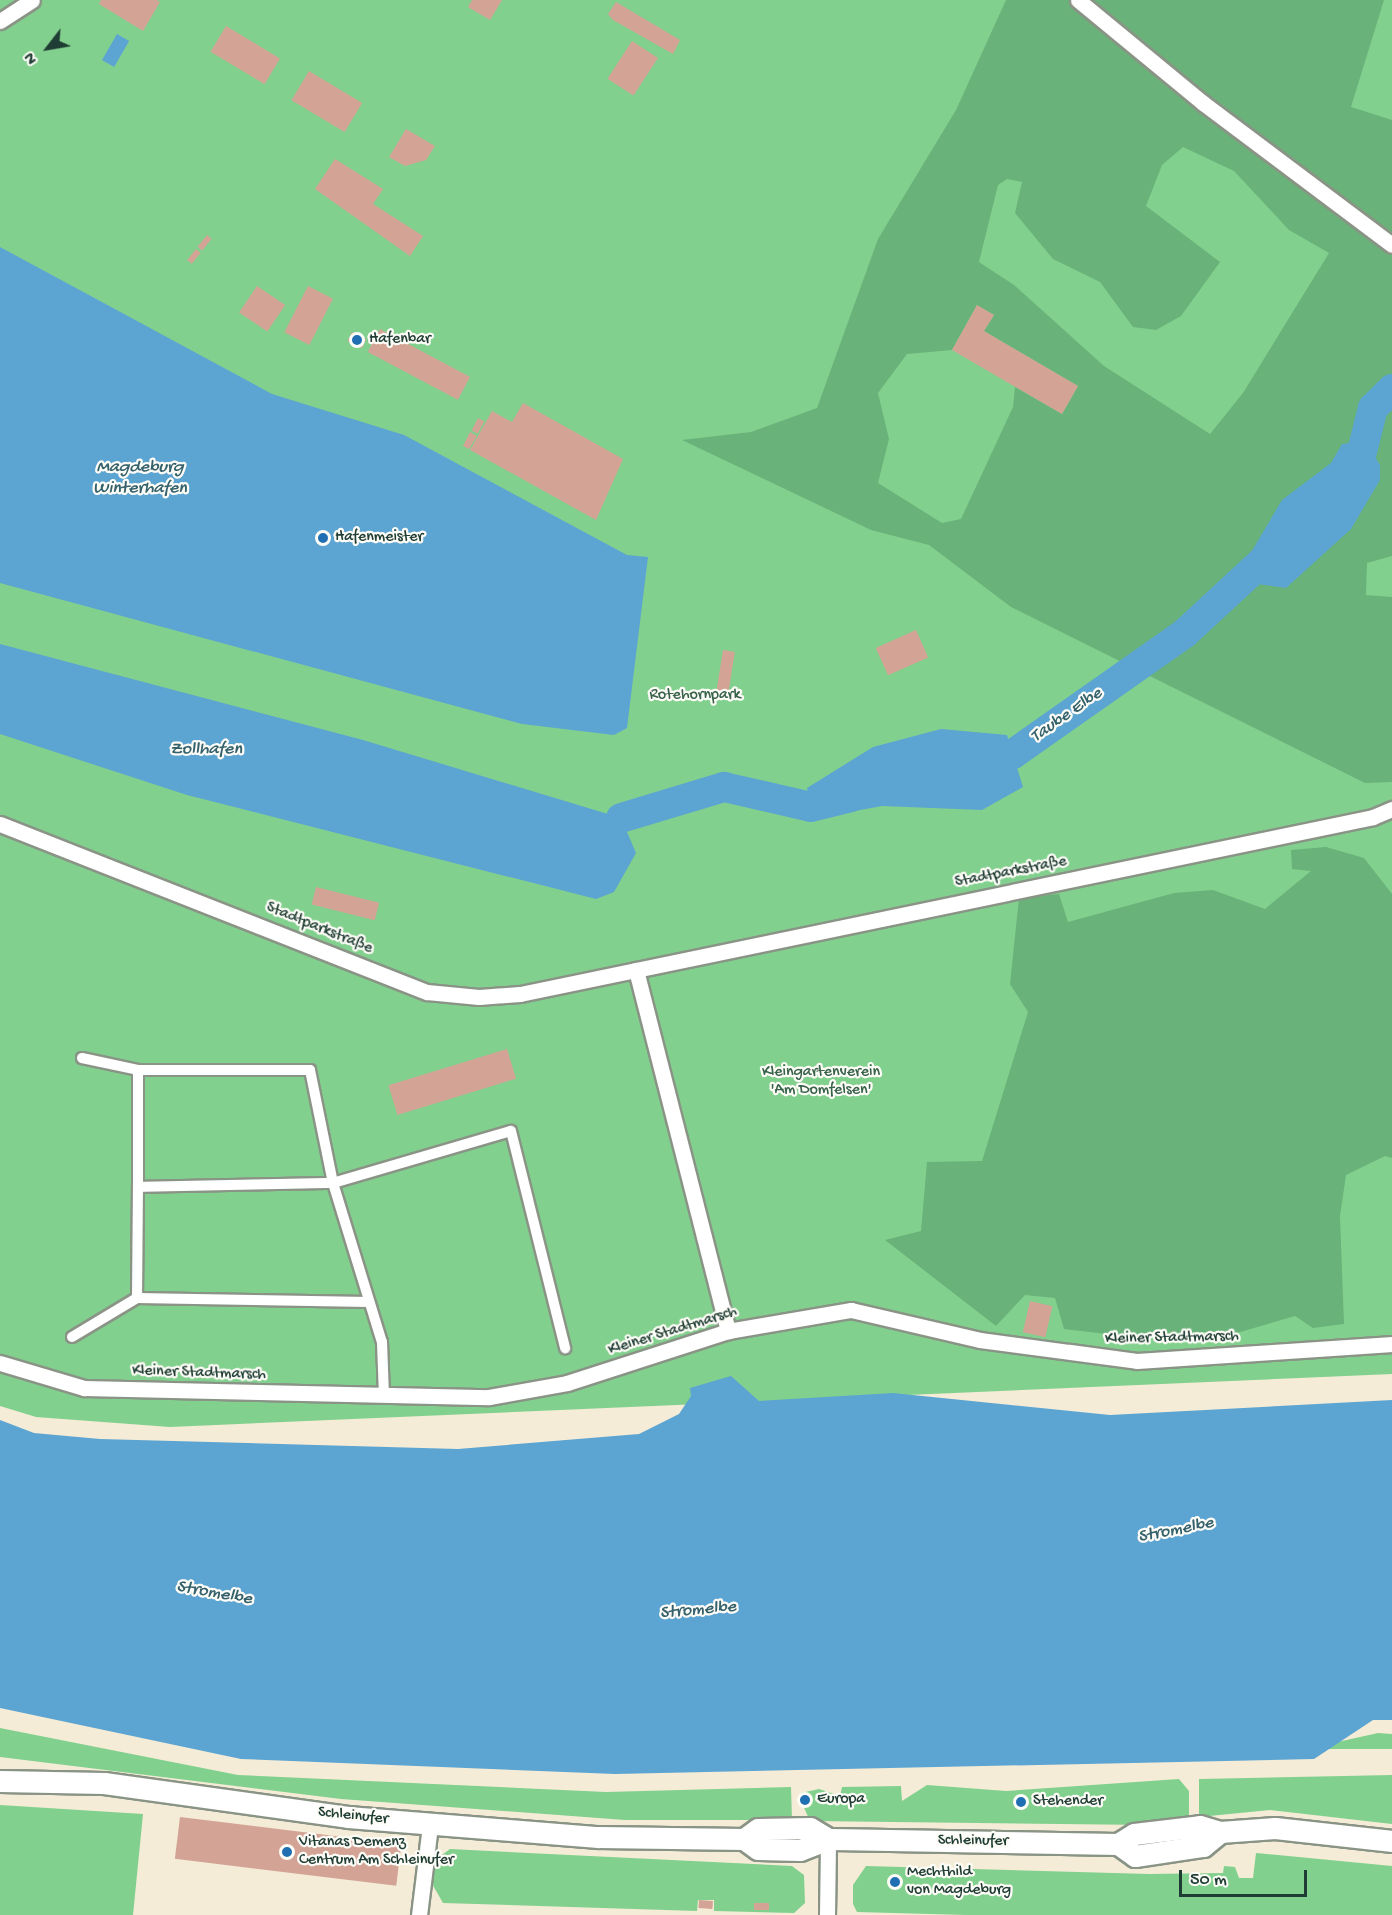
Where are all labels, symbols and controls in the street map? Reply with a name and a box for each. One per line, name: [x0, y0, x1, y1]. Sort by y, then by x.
north arrow: [18, 18, 78, 78]
text: N: [21, 48, 43, 67]
place label: Hafenbar: [369, 330, 431, 350]
marker: Hafenbar: [350, 333, 364, 347]
water label: Magdeburg Winterhafen: [93, 458, 187, 500]
place label: Hafenmeister: [335, 528, 423, 548]
marker: Hafenmeister: [316, 531, 330, 545]
water label: Taube Elbe: [1027, 684, 1107, 748]
park label: Rotehornpark: [649, 686, 741, 706]
water label: Zollhafen: [170, 739, 242, 761]
street label: Stadtparkstraße: [954, 853, 1068, 893]
street label: Stadtparkstraße: [263, 899, 375, 959]
park label: Kleingartenverein 'Am Domfelsen': [762, 1063, 880, 1101]
street label: Kleiner Stadtmarsch: [606, 1303, 740, 1361]
street label: Kleiner Stadtmarsch: [1105, 1328, 1239, 1350]
street label: Kleiner Stadtmarsch: [132, 1362, 266, 1386]
water label: Stromelbe: [1137, 1513, 1215, 1549]
water label: Stromelbe: [175, 1577, 253, 1611]
water label: Stromelbe: [659, 1597, 737, 1625]
place label: Europa: [817, 1790, 865, 1810]
place label: Stehender: [1033, 1792, 1103, 1812]
marker: Europa: [798, 1793, 812, 1807]
marker: Stehender: [1014, 1795, 1028, 1809]
street label: Schleinufer: [317, 1804, 389, 1830]
street label: Schleinufer: [938, 1832, 1008, 1852]
place label: Vitanas Demenz Centrum Am Schleinufer: [299, 1833, 454, 1871]
marker: Vitanas Demenz Centrum Am Schleinufer: [280, 1845, 294, 1859]
scale bar: [1182, 1858, 1310, 1896]
place label: Mechthild von Magdeburg: [907, 1863, 1011, 1901]
text: 50 m: [1190, 1870, 1227, 1891]
marker: Mechthild von Magdeburg: [888, 1875, 902, 1889]

